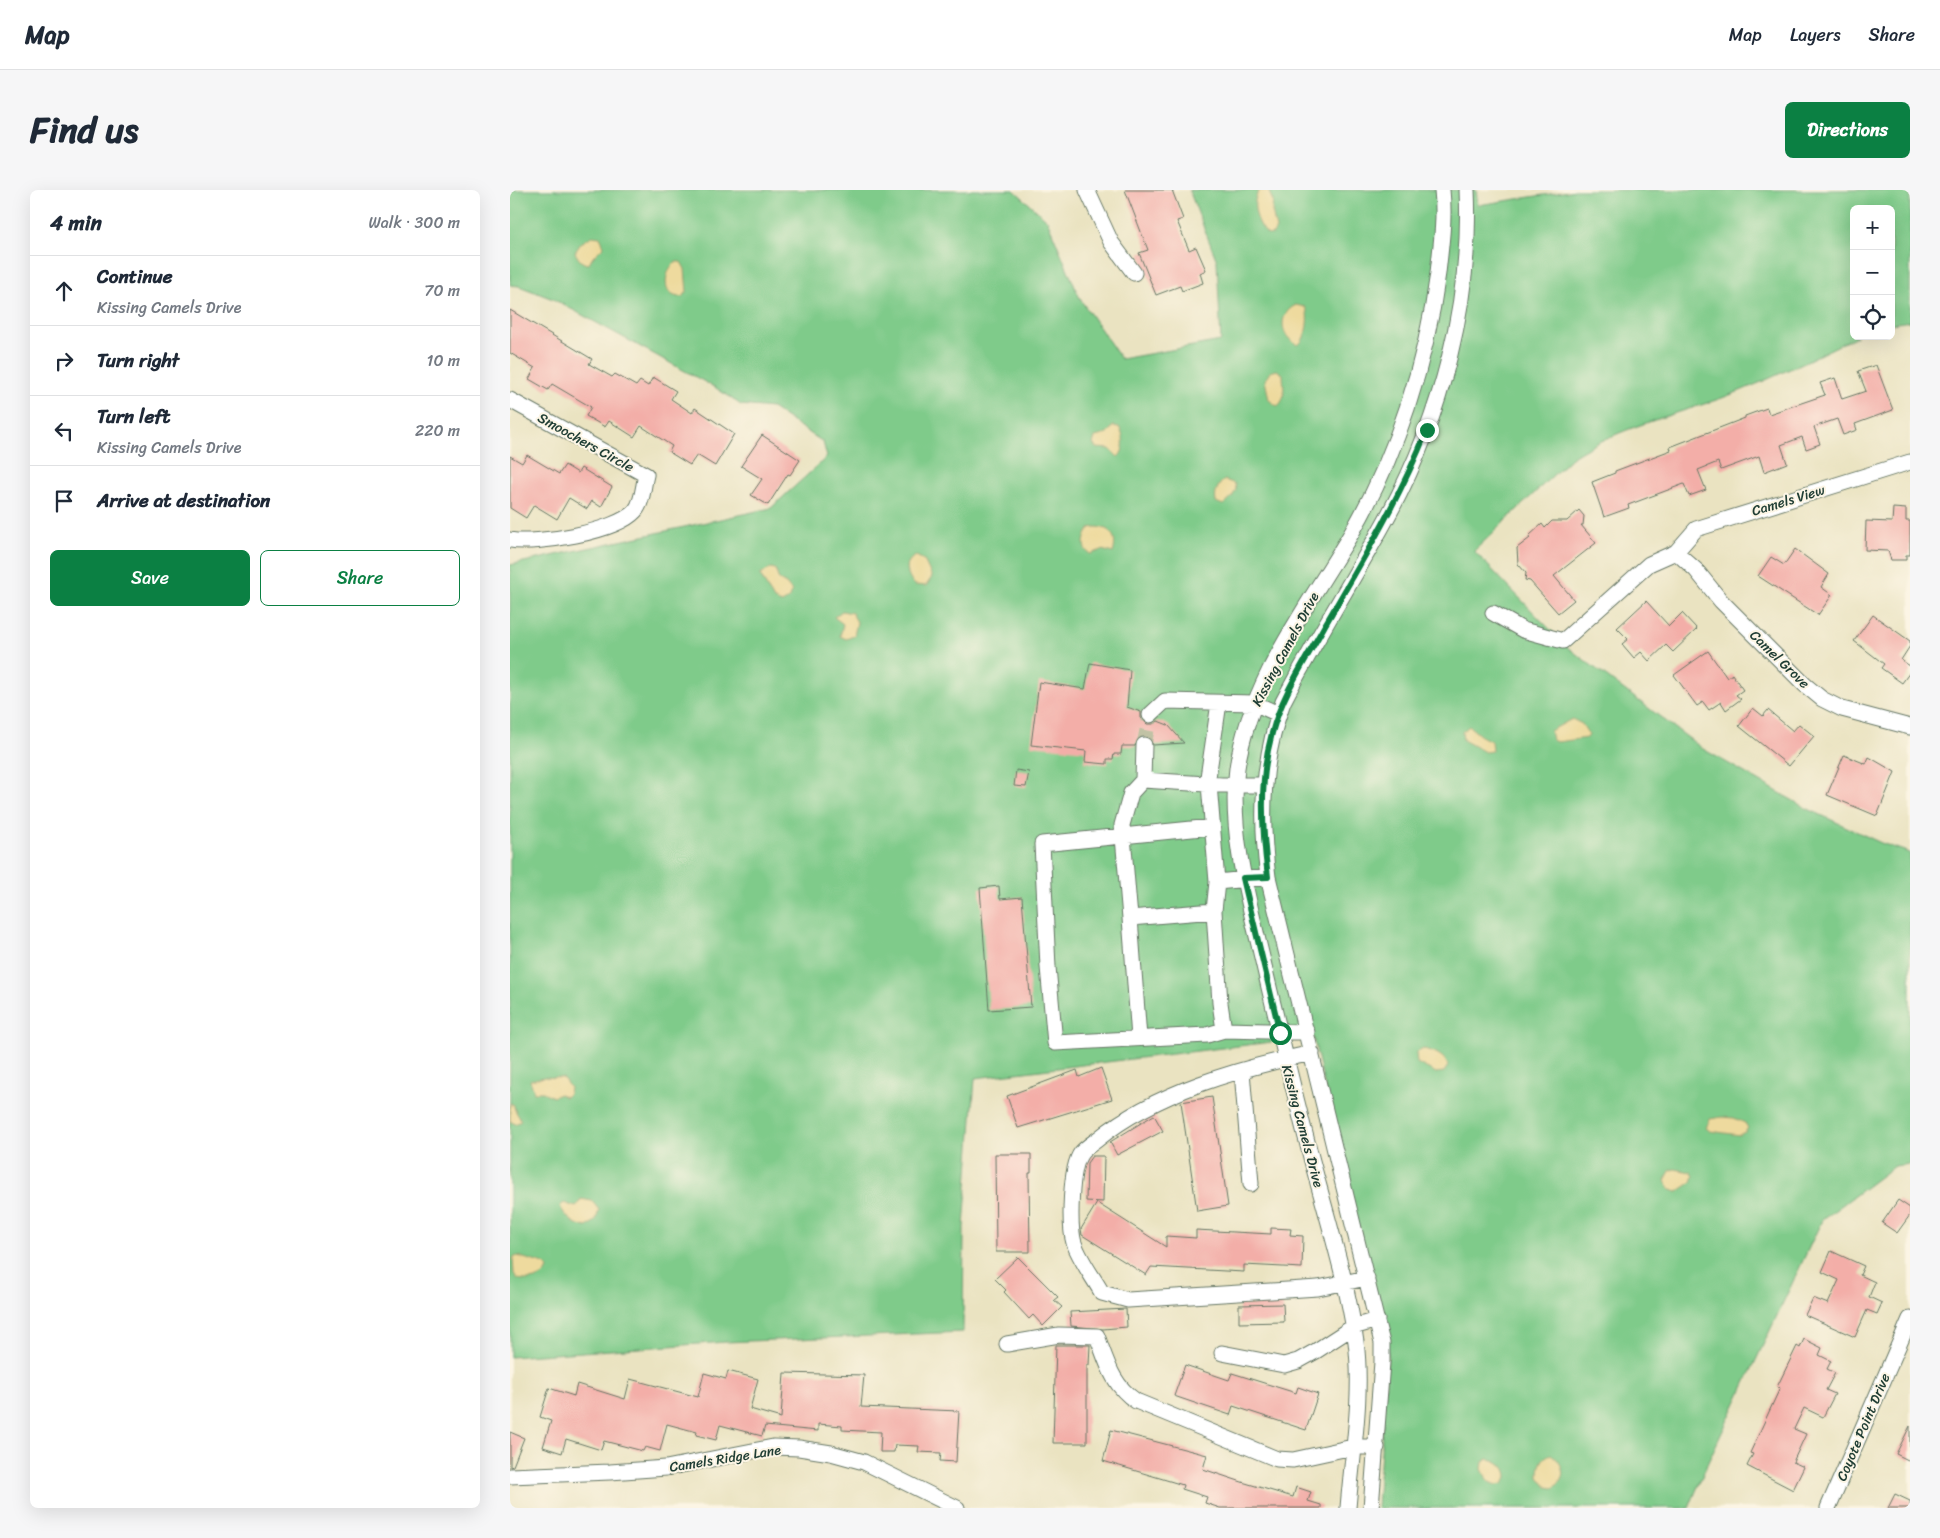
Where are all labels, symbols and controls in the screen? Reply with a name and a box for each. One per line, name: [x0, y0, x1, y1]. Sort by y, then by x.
text: Map: [25, 14, 69, 56]
text: Map: [1729, 19, 1762, 51]
text: Layers: [1790, 19, 1841, 51]
text: Share: [1869, 19, 1915, 51]
text: Find us: [30, 99, 138, 161]
button: Directions: [1785, 102, 1910, 158]
text: 4 min: [50, 204, 102, 242]
map controls: [1850, 205, 1895, 340]
button: +: [1850, 205, 1895, 250]
text: Walk · 300 m: [369, 208, 460, 237]
button: −: [1850, 250, 1895, 295]
text: Continue: [97, 260, 173, 293]
text: 70 m: [424, 276, 460, 305]
icon: ahead: [50, 277, 78, 305]
text: Kissing Camels Drive: [97, 293, 242, 322]
button: locate: [1850, 295, 1895, 340]
text: Turn right: [97, 344, 179, 377]
text: 10 m: [427, 346, 460, 375]
icon: right: [50, 347, 78, 375]
text: Turn left: [97, 400, 170, 433]
street label: Smoochers Circle: [533, 406, 639, 479]
text: 220 m: [415, 416, 460, 445]
icon: left: [50, 417, 78, 445]
route end: [1416, 419, 1439, 442]
text: Kissing Camels Drive: [97, 433, 242, 462]
street label: Camels View: [1748, 477, 1828, 523]
text: Arrive at destination: [97, 484, 270, 517]
icon: arrive: [50, 487, 78, 515]
button: Save: [50, 550, 250, 606]
button: Share: [260, 550, 460, 606]
street label: Kissing Camels Drive: [1245, 587, 1326, 711]
street label: Camel Grove: [1743, 624, 1816, 695]
route start: [1269, 1022, 1292, 1045]
street label: Kissing Camels Drive: [1274, 1062, 1331, 1191]
street label: Coyote Point Drive: [1829, 1369, 1897, 1485]
street label: Camels Ridge Lane: [668, 1437, 783, 1480]

